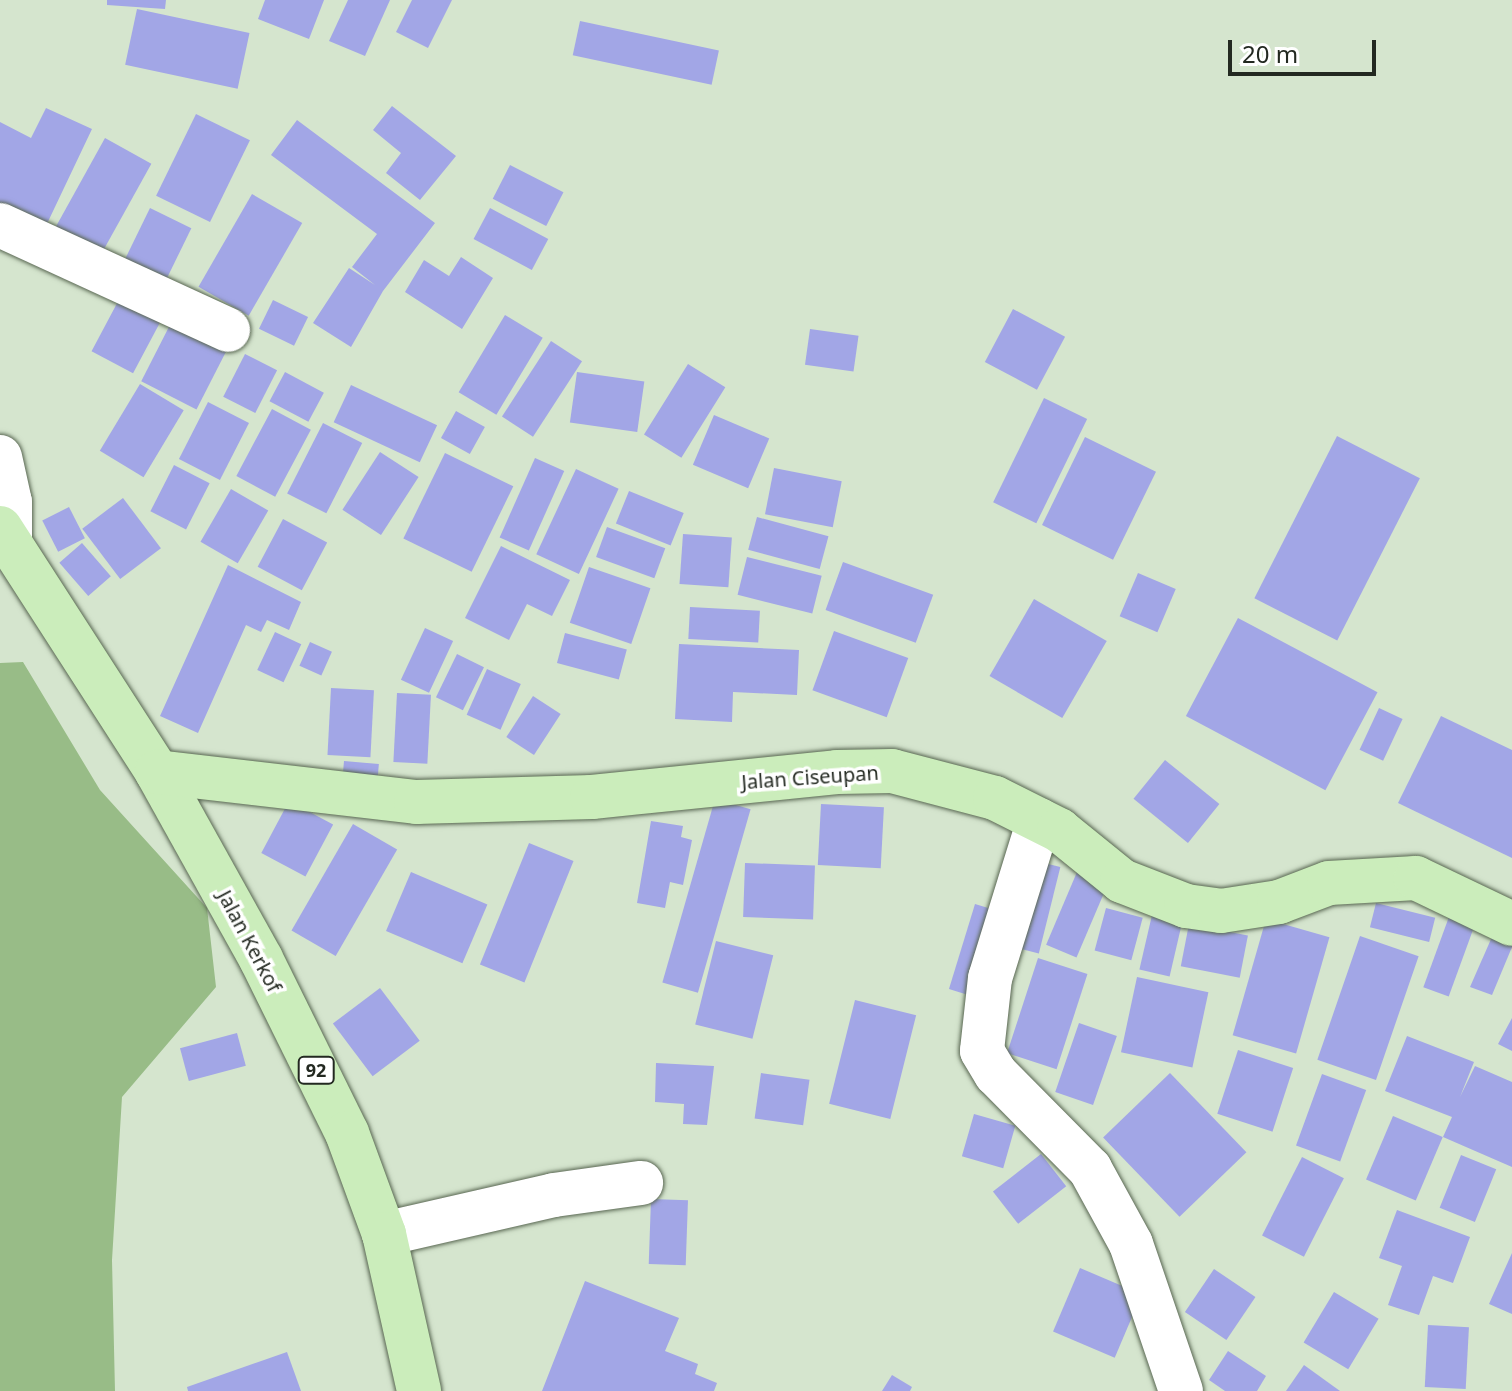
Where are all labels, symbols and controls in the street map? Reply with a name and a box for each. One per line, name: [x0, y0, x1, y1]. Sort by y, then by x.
scale bar: [1232, 24, 1380, 74]
text: 20 m: [1242, 37, 1298, 70]
street label: Jalan Ciseupan: [741, 760, 879, 794]
street label: Jalan Kerkof: [213, 886, 287, 996]
road number: 92: [296, 1056, 336, 1084]

